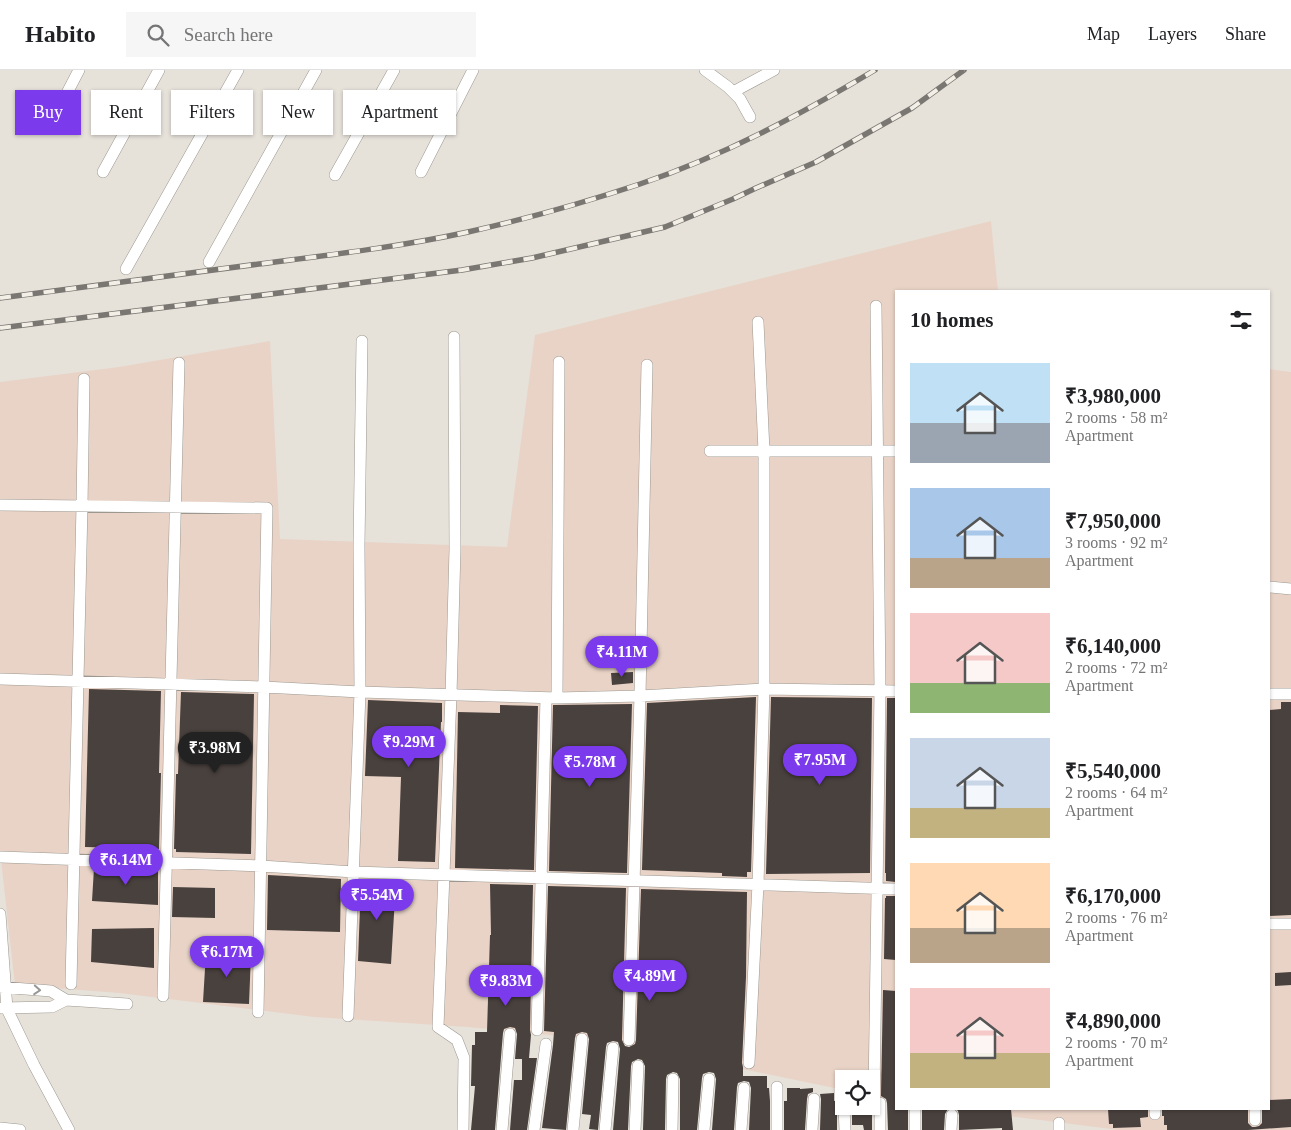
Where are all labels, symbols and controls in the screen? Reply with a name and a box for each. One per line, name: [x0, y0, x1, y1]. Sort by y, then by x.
search box: [126, 12, 476, 57]
text: Habito: [25, 21, 96, 47]
icon: search: [144, 21, 172, 49]
text: Search here: [184, 24, 273, 45]
text: Map: [1087, 24, 1120, 44]
text: Layers: [1148, 24, 1197, 44]
text: Share: [1225, 24, 1266, 44]
chip: Buy: [15, 90, 81, 135]
chip: Rent: [91, 90, 161, 135]
chip: Filters: [171, 90, 253, 135]
chip: New: [263, 90, 333, 135]
chip: Apartment: [343, 90, 456, 135]
icon: filters: [1227, 306, 1255, 334]
text: 10 homes: [910, 308, 993, 332]
icon: home: [950, 383, 1010, 443]
text: ₹3,980,000: [1065, 384, 1161, 408]
text: 2 rooms · 58 m²: [1065, 409, 1168, 426]
text: Apartment: [1065, 427, 1133, 444]
icon: home: [950, 508, 1010, 568]
text: ₹7,950,000: [1065, 509, 1161, 533]
text: 3 rooms · 92 m²: [1065, 534, 1168, 551]
text: Apartment: [1065, 552, 1133, 569]
icon: home: [950, 633, 1010, 693]
text: ₹6,140,000: [1065, 634, 1161, 658]
pin: ₹4.11M: [581, 636, 663, 678]
text: ₹4.11M: [596, 643, 648, 660]
text: 2 rooms · 72 m²: [1065, 659, 1168, 676]
text: Apartment: [1065, 677, 1133, 694]
pin: ₹9.29M: [368, 726, 450, 768]
pin: ₹3.98M: [174, 732, 256, 774]
text: ₹9.29M: [383, 733, 435, 750]
text: ₹3.98M: [189, 739, 241, 756]
pin: ₹7.95M: [779, 744, 861, 786]
pin: ₹5.78M: [549, 746, 631, 788]
text: ₹7.95M: [794, 751, 846, 768]
text: ₹5.78M: [564, 753, 616, 770]
icon: home: [950, 758, 1010, 818]
text: ₹5,540,000: [1065, 759, 1161, 783]
text: 2 rooms · 64 m²: [1065, 784, 1168, 801]
text: Apartment: [1065, 802, 1133, 819]
pin: ₹6.14M: [85, 844, 167, 886]
text: ₹6.14M: [100, 851, 152, 868]
pin: ₹5.54M: [336, 878, 418, 921]
icon: home: [950, 883, 1010, 943]
text: ₹6,170,000: [1065, 884, 1161, 908]
text: ₹5.54M: [351, 886, 403, 903]
text: 2 rooms · 76 m²: [1065, 909, 1168, 926]
text: Apartment: [1065, 927, 1133, 944]
pin: ₹6.17M: [186, 936, 268, 978]
text: ₹6.17M: [201, 943, 253, 960]
pin: ₹4.89M: [609, 960, 691, 1002]
pin: ₹9.83M: [465, 964, 547, 1007]
text: ₹4.89M: [624, 967, 676, 984]
text: ₹9.83M: [480, 972, 532, 989]
one-way arrow: [34, 984, 42, 995]
icon: home: [950, 1008, 1010, 1068]
text: ₹4,890,000: [1065, 1009, 1161, 1033]
text: 2 rooms · 70 m²: [1065, 1034, 1168, 1051]
text: Apartment: [1065, 1052, 1133, 1069]
map controls: [835, 1070, 880, 1115]
button: locate: [835, 1070, 880, 1115]

